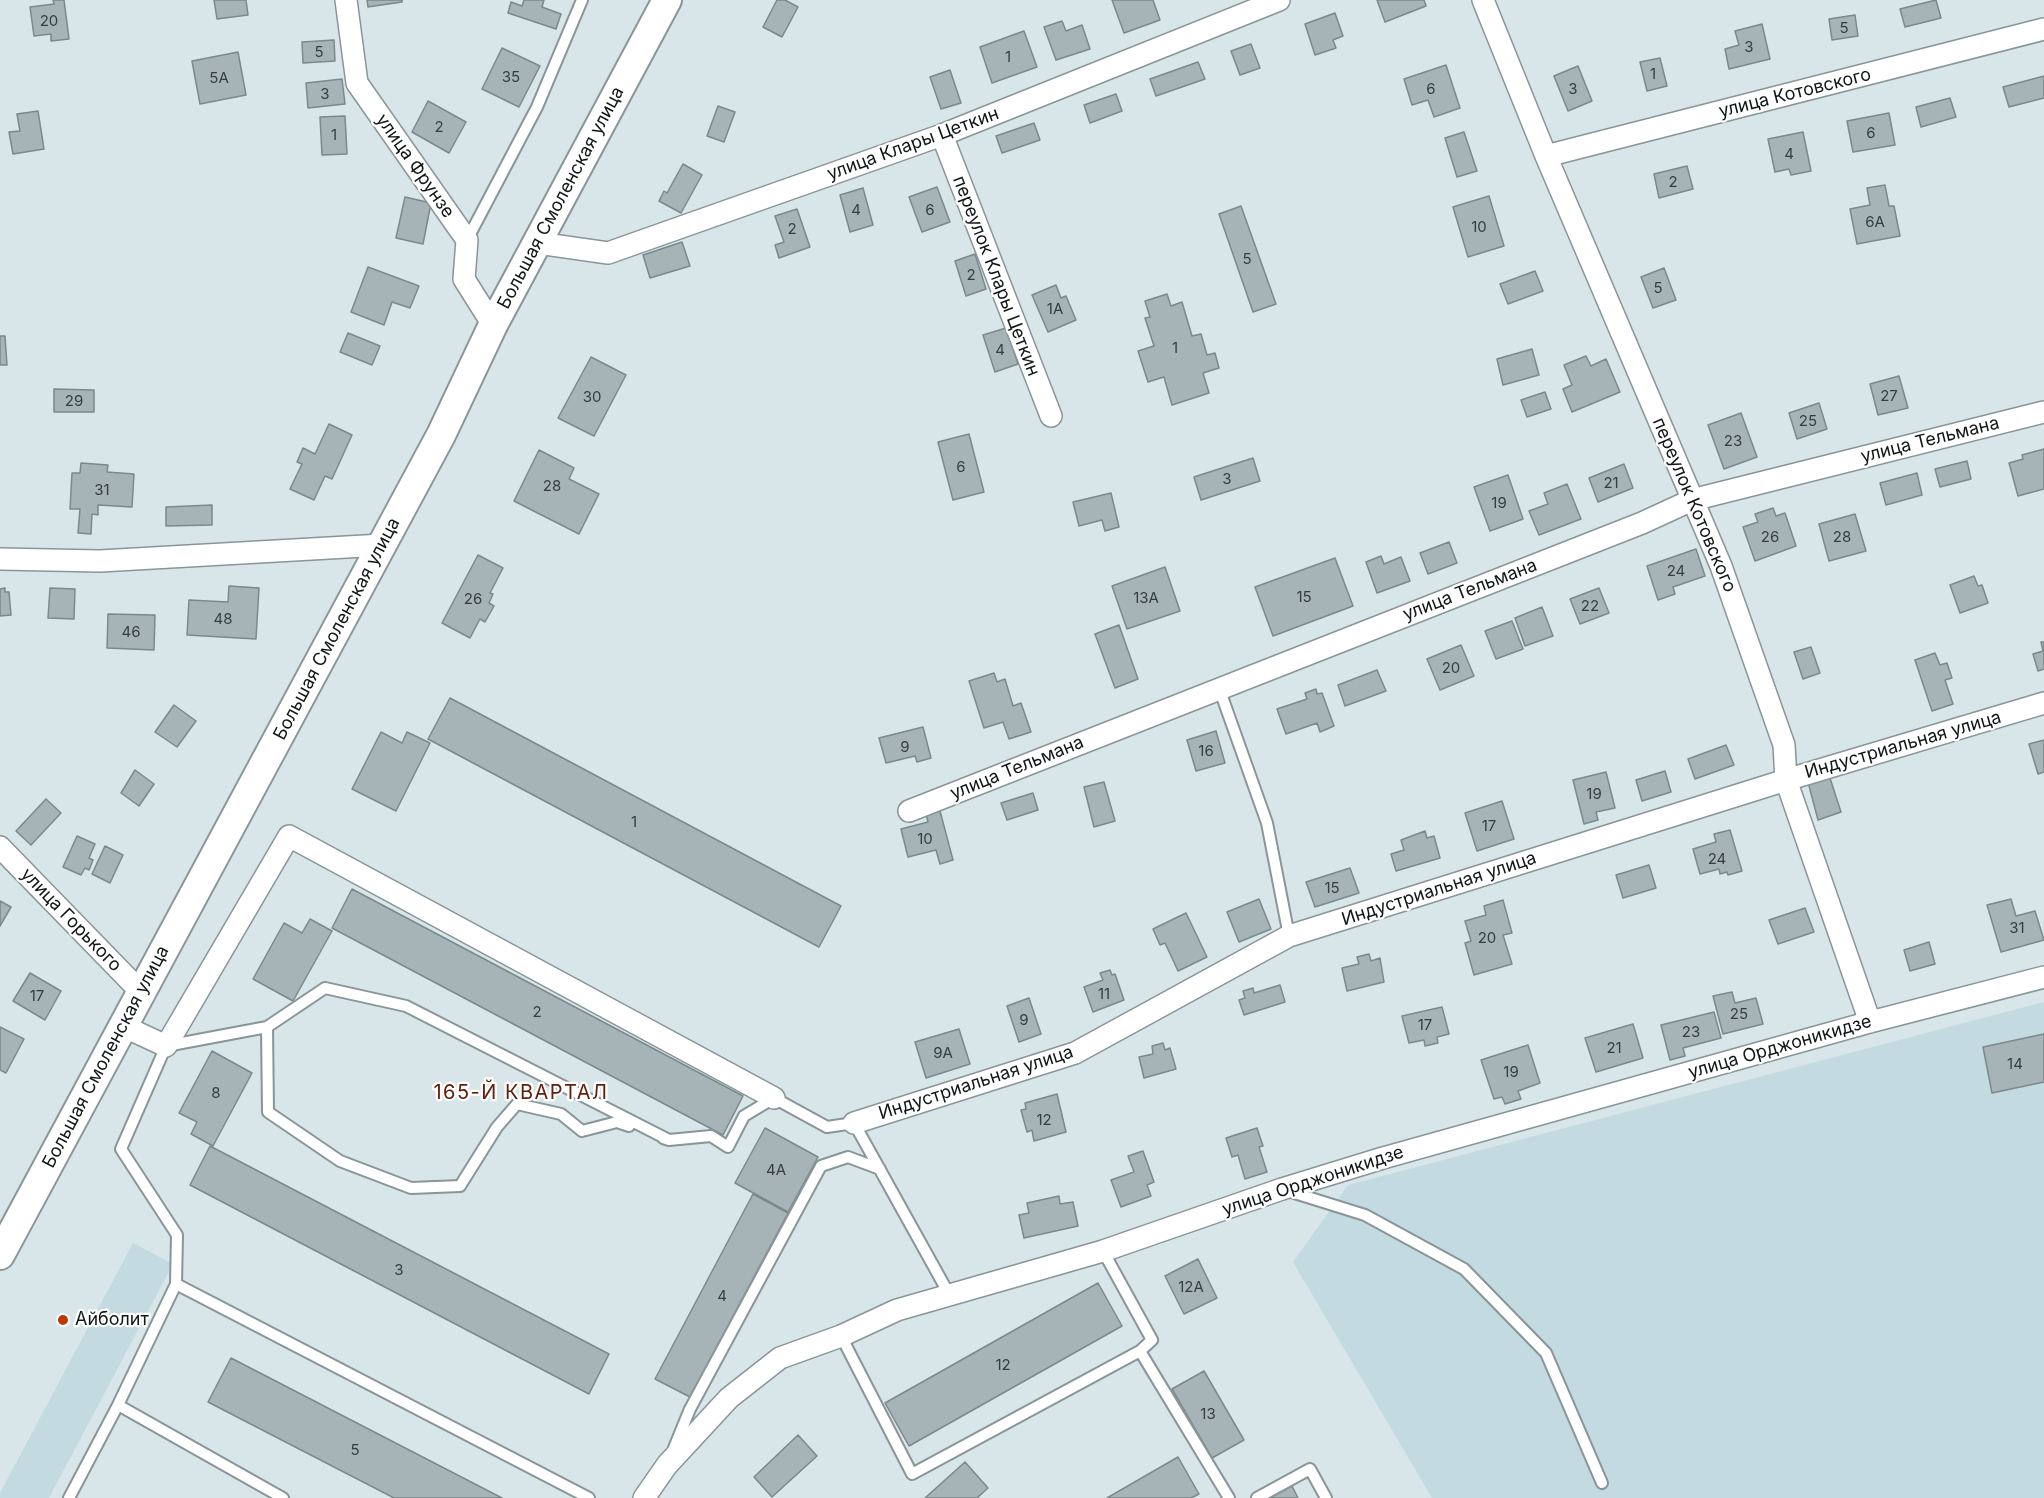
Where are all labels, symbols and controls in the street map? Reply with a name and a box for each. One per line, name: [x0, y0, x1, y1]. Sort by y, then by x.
house number: 20: [40, 12, 58, 30]
house number: 5: [1839, 19, 1849, 37]
house number: 3: [1744, 38, 1754, 56]
house number: 5: [314, 43, 324, 61]
house number: 1: [1005, 48, 1011, 66]
street label: улица Котовского: [1717, 64, 1873, 122]
house number: 1: [1650, 65, 1656, 83]
house number: 35: [502, 68, 520, 86]
house number: 5А: [209, 69, 229, 87]
house number: 6: [1426, 80, 1436, 98]
house number: 3: [1568, 80, 1578, 98]
street label: Большая Смоленская улица: [493, 83, 629, 313]
house number: 3: [320, 85, 330, 103]
street label: улица Клары Цеткин: [824, 103, 1002, 185]
street label: улица Фрунзе: [371, 110, 459, 222]
house number: 2: [434, 118, 444, 136]
house number: 6: [1866, 124, 1876, 142]
house number: 1: [331, 126, 337, 144]
house number: 4: [1784, 145, 1794, 163]
street label: переулок Клары Цеткин: [948, 173, 1044, 379]
house number: 2: [1668, 173, 1678, 191]
house number: 4: [851, 201, 861, 219]
house number: 6: [925, 201, 935, 219]
house number: 6А: [1865, 213, 1885, 231]
house number: 10: [1471, 218, 1487, 236]
house number: 2: [787, 220, 797, 238]
house number: 5: [1242, 250, 1252, 268]
house number: 2: [966, 266, 976, 284]
house number: 5: [1653, 279, 1663, 297]
house number: 1А: [1047, 300, 1063, 318]
house number: 1: [1172, 339, 1178, 357]
house number: 4: [995, 341, 1005, 359]
house number: 27: [1880, 387, 1898, 405]
house number: 30: [583, 388, 601, 406]
house number: 29: [65, 392, 83, 410]
house number: 25: [1799, 412, 1817, 430]
street label: улица Тельмана: [1858, 412, 2002, 468]
street label: переулок Котовского: [1647, 414, 1741, 596]
house number: 23: [1724, 432, 1742, 450]
house number: 6: [956, 458, 966, 476]
house number: 3: [1222, 470, 1232, 488]
house number: 21: [1603, 474, 1619, 492]
house number: 28: [543, 477, 561, 495]
house number: 31: [94, 481, 110, 499]
house number: 19: [1491, 494, 1507, 512]
street label: Большая Смоленская улица: [269, 514, 405, 744]
house number: 26: [1761, 528, 1779, 546]
house number: 28: [1833, 528, 1851, 546]
street label: улица Тельмана: [1400, 554, 1540, 626]
house number: 24: [1667, 562, 1685, 580]
house number: 15: [1296, 588, 1312, 606]
house number: 13А: [1133, 589, 1159, 607]
house number: 26: [464, 590, 482, 608]
house number: 22: [1581, 597, 1599, 615]
house number: 48: [214, 610, 232, 628]
house number: 46: [122, 623, 140, 641]
house number: 20: [1442, 659, 1460, 677]
street label: Индустриальная улица: [1802, 707, 2004, 783]
street label: улица Тельмана: [947, 731, 1087, 805]
house number: 9: [900, 738, 910, 756]
house number: 16: [1198, 742, 1214, 760]
house number: 19: [1586, 785, 1602, 803]
house number: 1: [631, 813, 637, 831]
house number: 17: [1482, 817, 1496, 835]
house number: 10: [917, 830, 933, 848]
street label: Индустриальная улица: [1339, 847, 1539, 931]
house number: 24: [1708, 850, 1726, 868]
street label: улица Горького: [16, 864, 126, 976]
house number: 15: [1324, 879, 1340, 897]
house number: 31: [2009, 919, 2025, 937]
house number: 20: [1478, 929, 1496, 947]
street label: Большая Смоленская улица: [38, 942, 174, 1172]
house number: 11: [1098, 985, 1110, 1003]
house number: 17: [30, 987, 44, 1005]
house number: 2: [532, 1003, 542, 1021]
house number: 25: [1730, 1005, 1748, 1023]
street label: улица Орджоникидзе: [1686, 1010, 1874, 1084]
house number: 9: [1019, 1011, 1029, 1029]
house number: 17: [1418, 1016, 1432, 1034]
house number: 23: [1682, 1023, 1700, 1041]
house number: 21: [1606, 1039, 1622, 1057]
street label: Индустриальная улица: [876, 1041, 1076, 1125]
house number: 9А: [933, 1044, 953, 1062]
house number: 14: [2007, 1055, 2023, 1073]
house number: 19: [1503, 1063, 1519, 1081]
district label: 165-Й КВАРТАЛ: [433, 1081, 609, 1105]
house number: 8: [211, 1084, 221, 1102]
house number: 12: [1036, 1111, 1052, 1129]
street label: улица Орджоникидзе: [1219, 1141, 1407, 1221]
house number: 4А: [766, 1161, 786, 1179]
house number: 3: [394, 1261, 404, 1279]
house number: 12А: [1178, 1278, 1204, 1296]
house number: 4: [717, 1287, 727, 1305]
place label: Айболит: [75, 1309, 149, 1331]
marker: Айболит: [56, 1313, 70, 1327]
house number: 12: [995, 1356, 1011, 1374]
house number: 13: [1200, 1405, 1216, 1423]
house number: 5: [350, 1441, 360, 1459]

